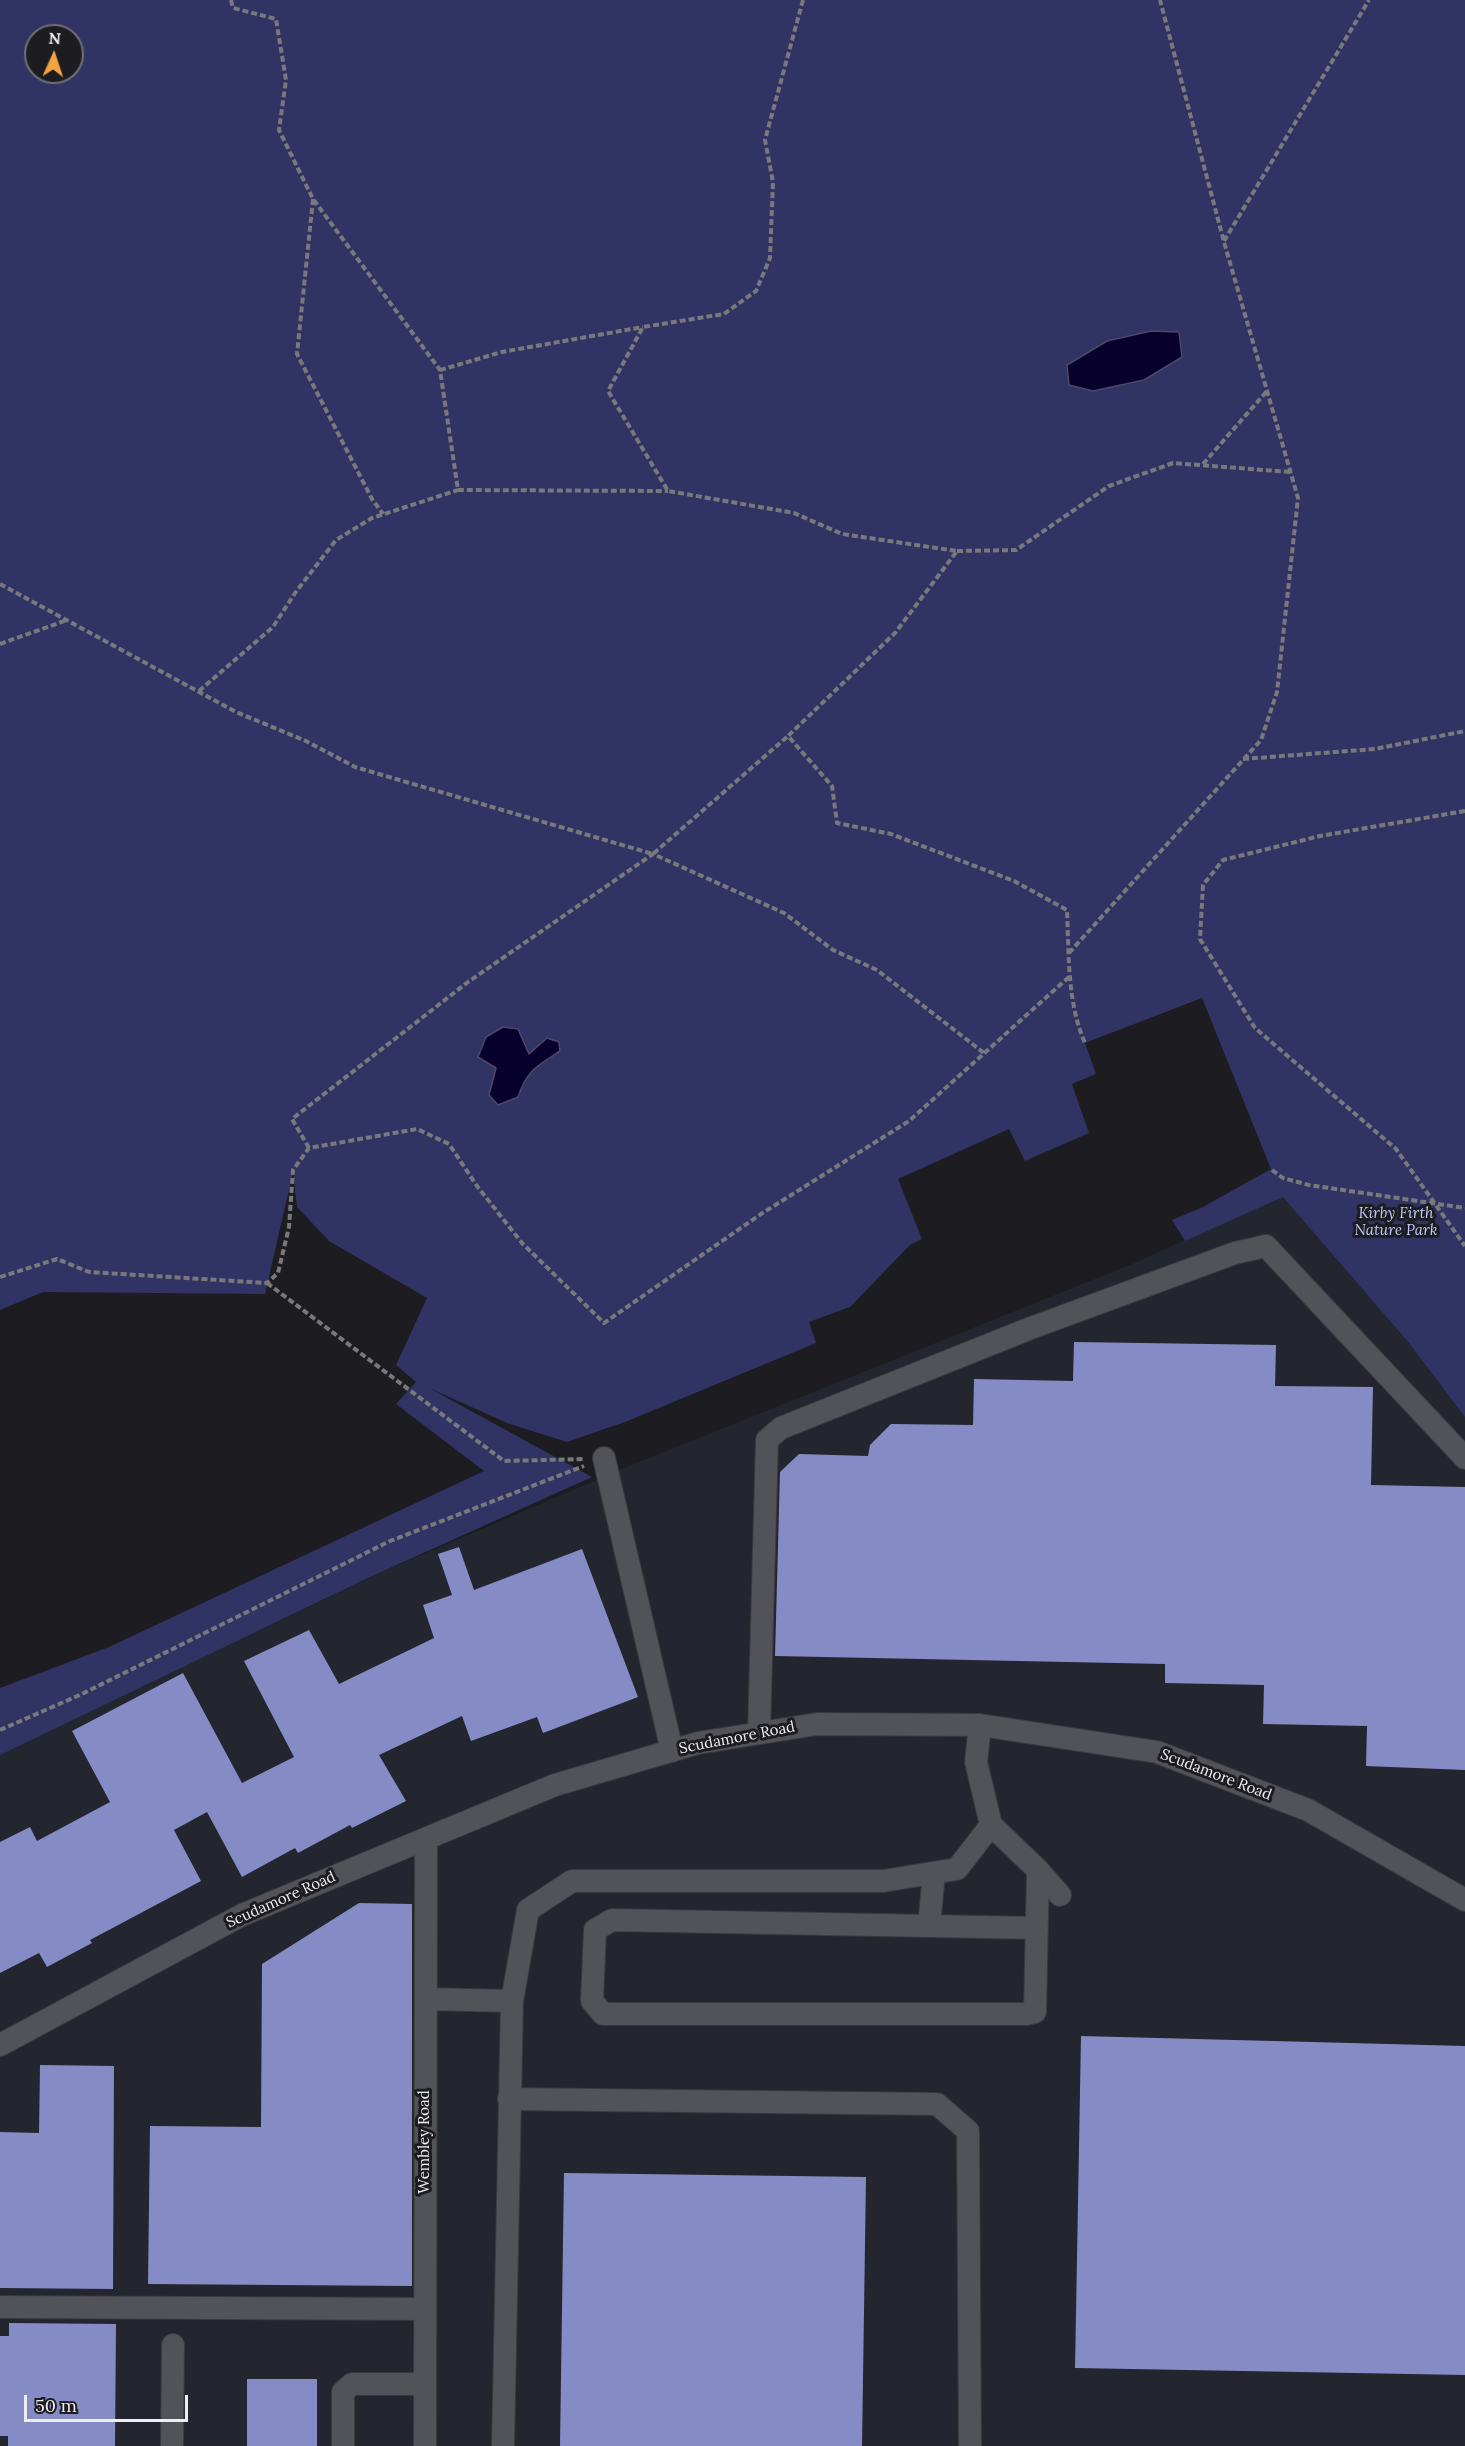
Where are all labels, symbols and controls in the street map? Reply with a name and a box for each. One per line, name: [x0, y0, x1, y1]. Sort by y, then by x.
north arrow: [24, 24, 84, 84]
text: N: [48, 28, 62, 48]
park label: Kirby Firth Nature Park: [1355, 1205, 1437, 1240]
street label: Scudamore Road: [678, 1718, 796, 1758]
street label: Scudamore Road: [1158, 1746, 1274, 1804]
street label: Scudamore Road: [224, 1868, 338, 1932]
street label: Wembley Road: [416, 2090, 434, 2194]
scale bar: [27, 2383, 190, 2421]
text: 50 m: [35, 2394, 77, 2417]

